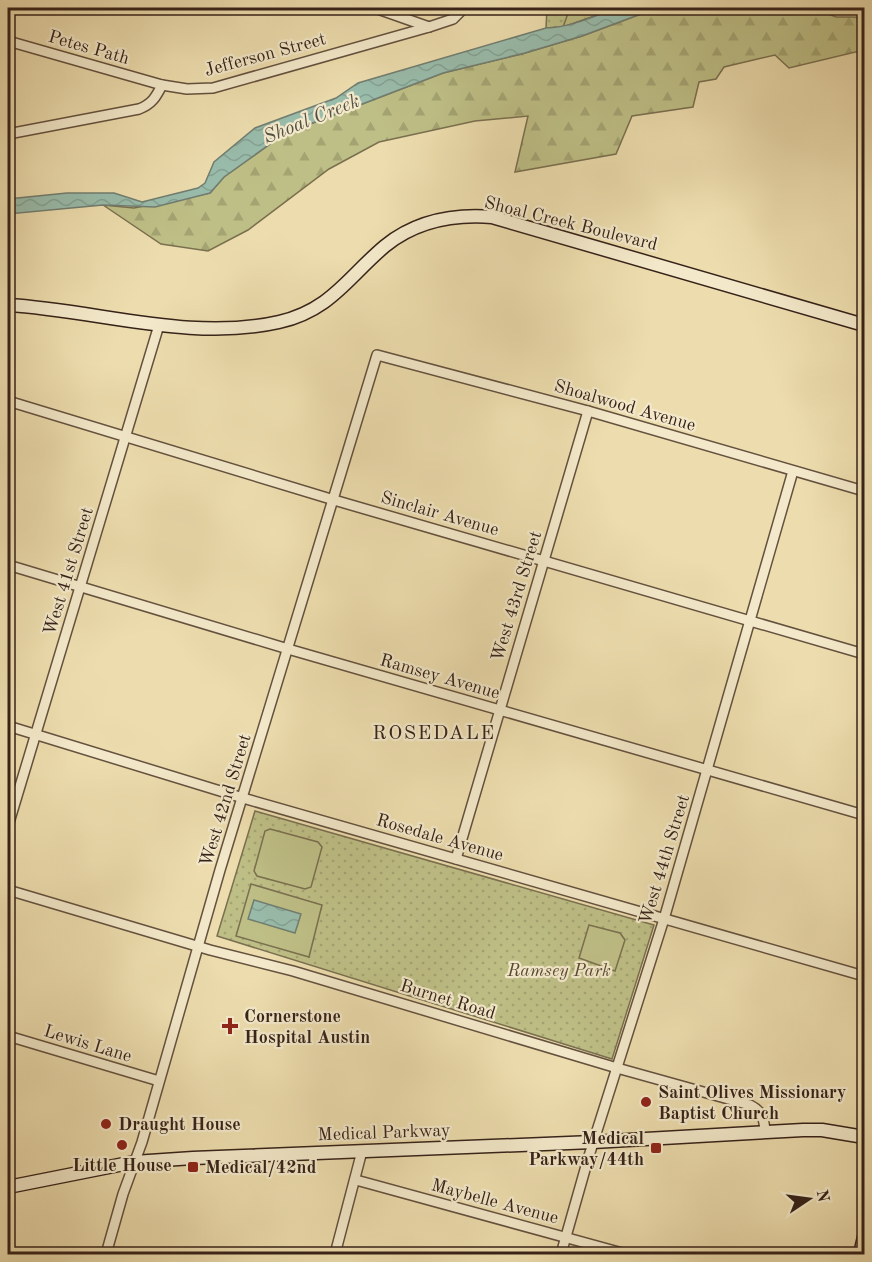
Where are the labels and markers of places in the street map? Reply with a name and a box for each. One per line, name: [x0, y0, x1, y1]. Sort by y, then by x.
place label: Cornerstone Hospital Austin: [244, 1008, 370, 1047]
marker: Cornerstone Hospital Austin: [221, 1017, 239, 1035]
place label: Saint Olives Missionary Baptist Church: [658, 1084, 846, 1123]
marker: Saint Olives Missionary Baptist Church: [639, 1095, 653, 1109]
place label: Draught House: [118, 1116, 241, 1134]
marker: Draught House: [99, 1117, 113, 1131]
place label: Medical Parkway/44th: [528, 1130, 644, 1169]
marker: Little House: [115, 1138, 129, 1152]
marker: Medical Parkway/44th: [649, 1141, 663, 1155]
place label: Little House: [72, 1157, 172, 1175]
place label: Medical/42nd: [205, 1159, 317, 1177]
marker: Medical/42nd: [186, 1160, 200, 1174]

